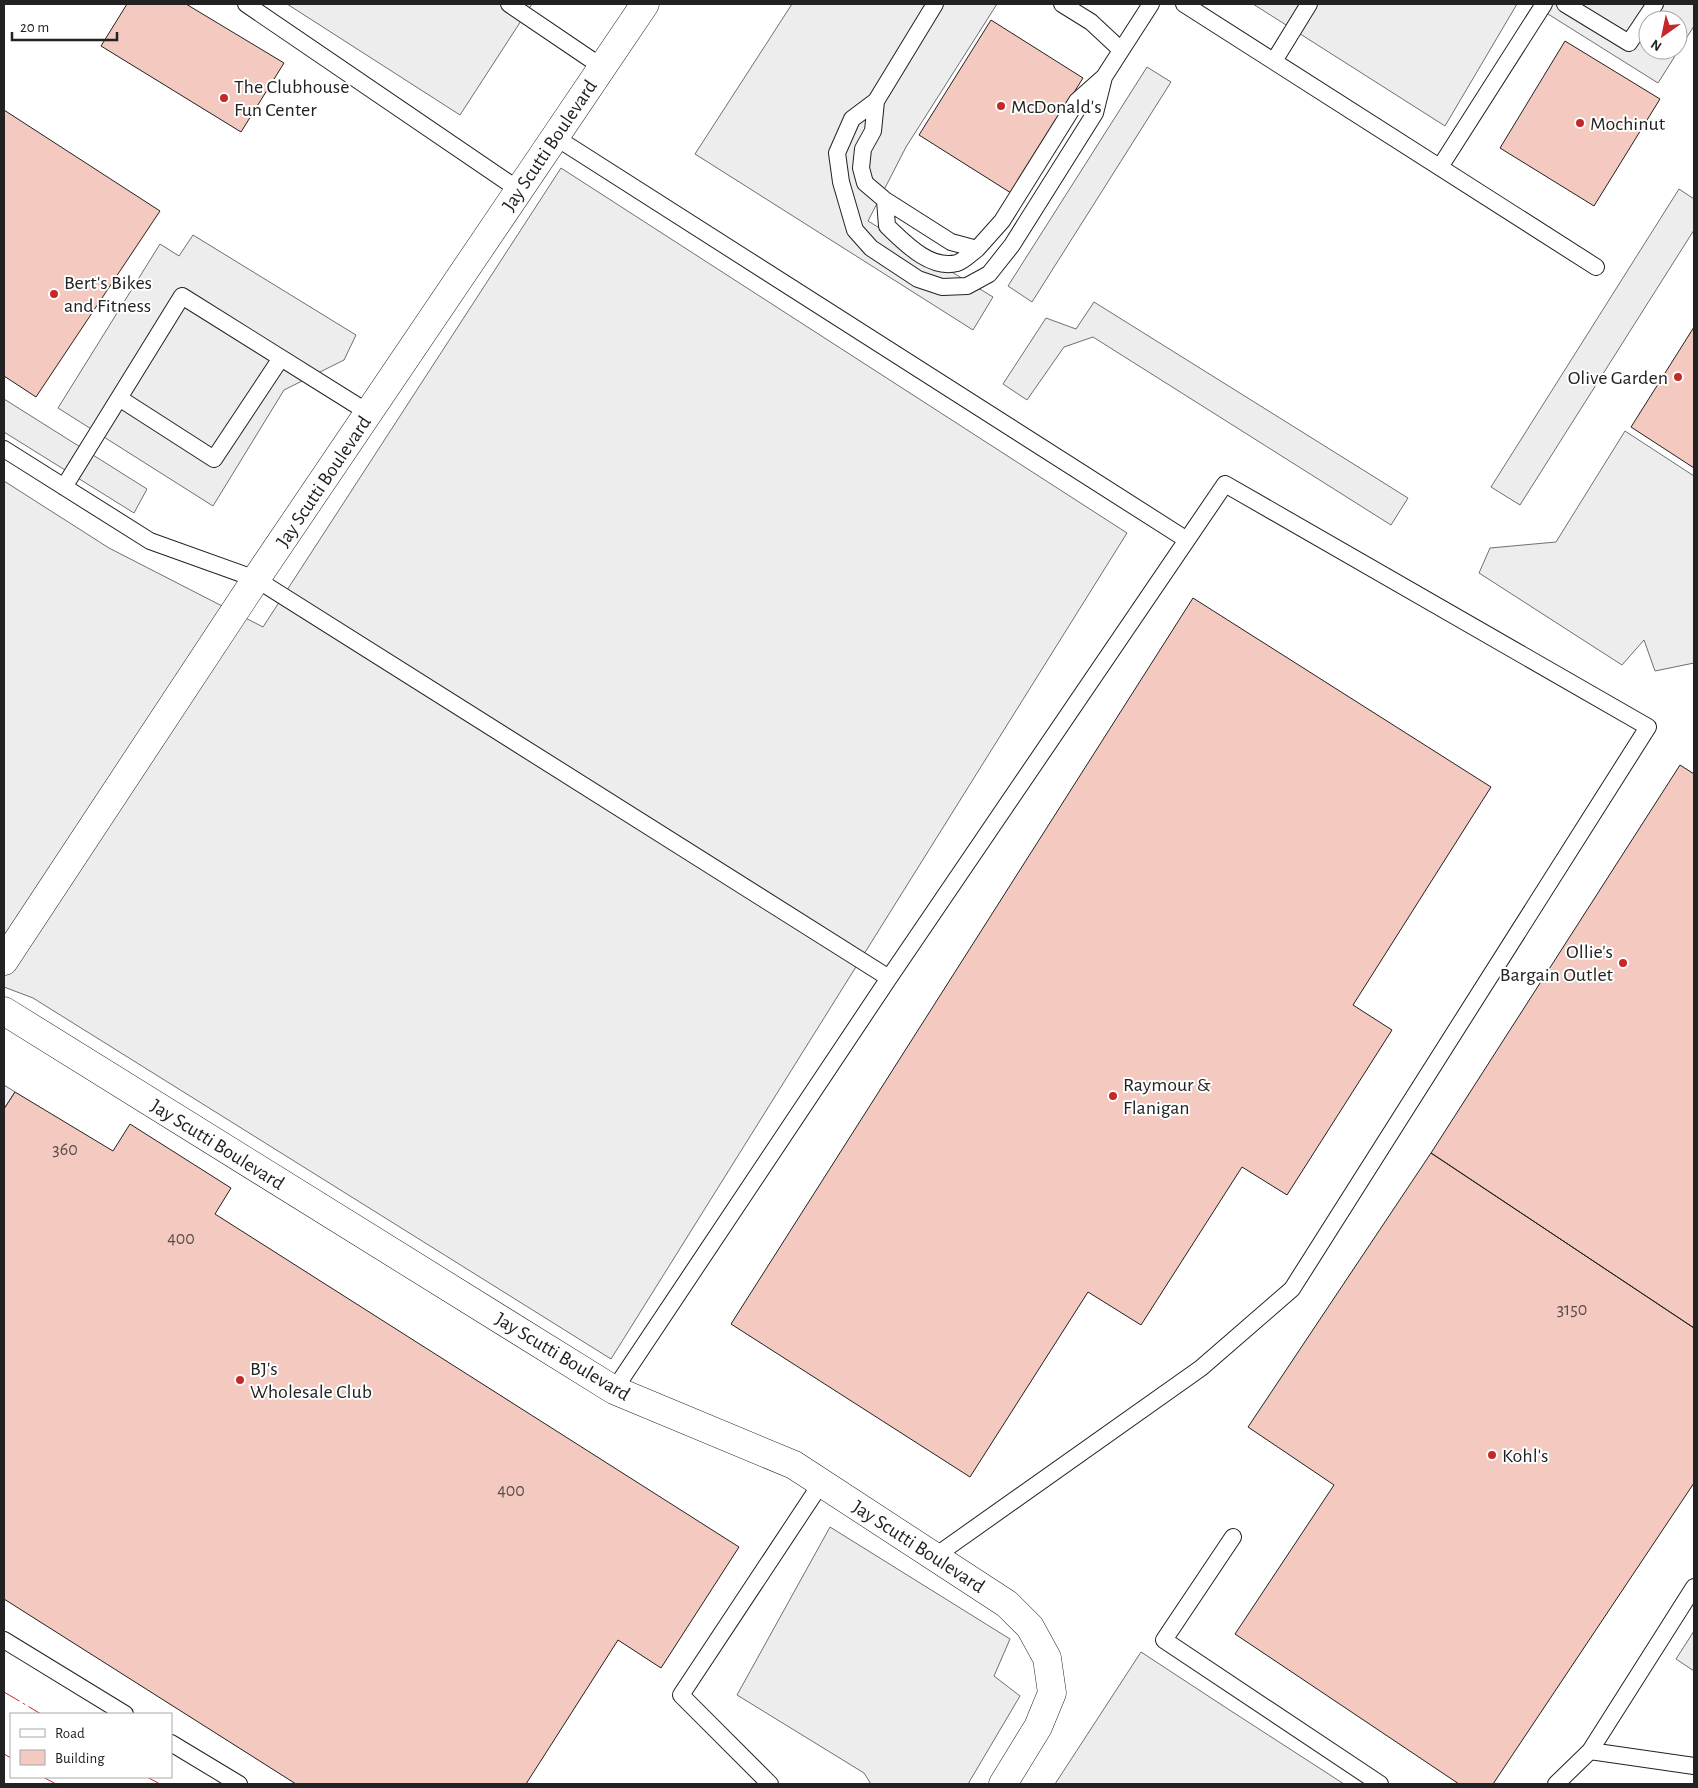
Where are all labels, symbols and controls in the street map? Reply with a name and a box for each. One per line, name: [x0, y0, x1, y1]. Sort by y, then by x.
scale bar: [12, 10, 118, 42]
north arrow: [1638, 10, 1688, 60]
text: 20 m: [20, 20, 49, 35]
text: N: [1649, 37, 1664, 54]
street label: Jay Scutti Boulevard: [499, 76, 601, 215]
place label: The Clubhouse Fun Center: [234, 77, 349, 120]
marker: The Clubhouse Fun Center: [218, 92, 230, 104]
place label: McDonald's: [1011, 97, 1102, 117]
marker: McDonald's: [995, 100, 1007, 112]
place label: Mochinut: [1590, 114, 1666, 134]
marker: Mochinut: [1574, 117, 1586, 129]
place label: Bert's Bikes and Fitness: [64, 273, 152, 316]
marker: Bert's Bikes and Fitness: [48, 288, 60, 300]
place label: Olive Garden: [1568, 368, 1668, 388]
marker: Olive Garden: [1672, 371, 1684, 383]
street label: Jay Scutti Boulevard: [273, 412, 375, 551]
place label: Ollie's Bargain Outlet: [1500, 942, 1614, 985]
marker: Ollie's Bargain Outlet: [1617, 957, 1629, 969]
place label: Raymour & Flanigan: [1123, 1075, 1211, 1118]
marker: Raymour & Flanigan: [1107, 1090, 1119, 1102]
street label: Jay Scutti Boulevard: [147, 1096, 288, 1194]
house number: 360: [52, 1141, 78, 1159]
house number: 400: [167, 1230, 195, 1248]
house number: 3150: [1557, 1301, 1587, 1319]
street label: Jay Scutti Boulevard: [492, 1309, 633, 1405]
place label: BJ's Wholesale Club: [250, 1359, 372, 1402]
marker: BJ's Wholesale Club: [234, 1374, 246, 1386]
place label: Kohl's: [1502, 1446, 1548, 1466]
marker: Kohl's: [1486, 1449, 1498, 1461]
house number: 400: [497, 1482, 525, 1500]
street label: Jay Scutti Boulevard: [849, 1497, 988, 1597]
legend: [10, 1713, 172, 1778]
text: Road: [55, 1726, 85, 1741]
text: Building: [55, 1751, 105, 1766]

